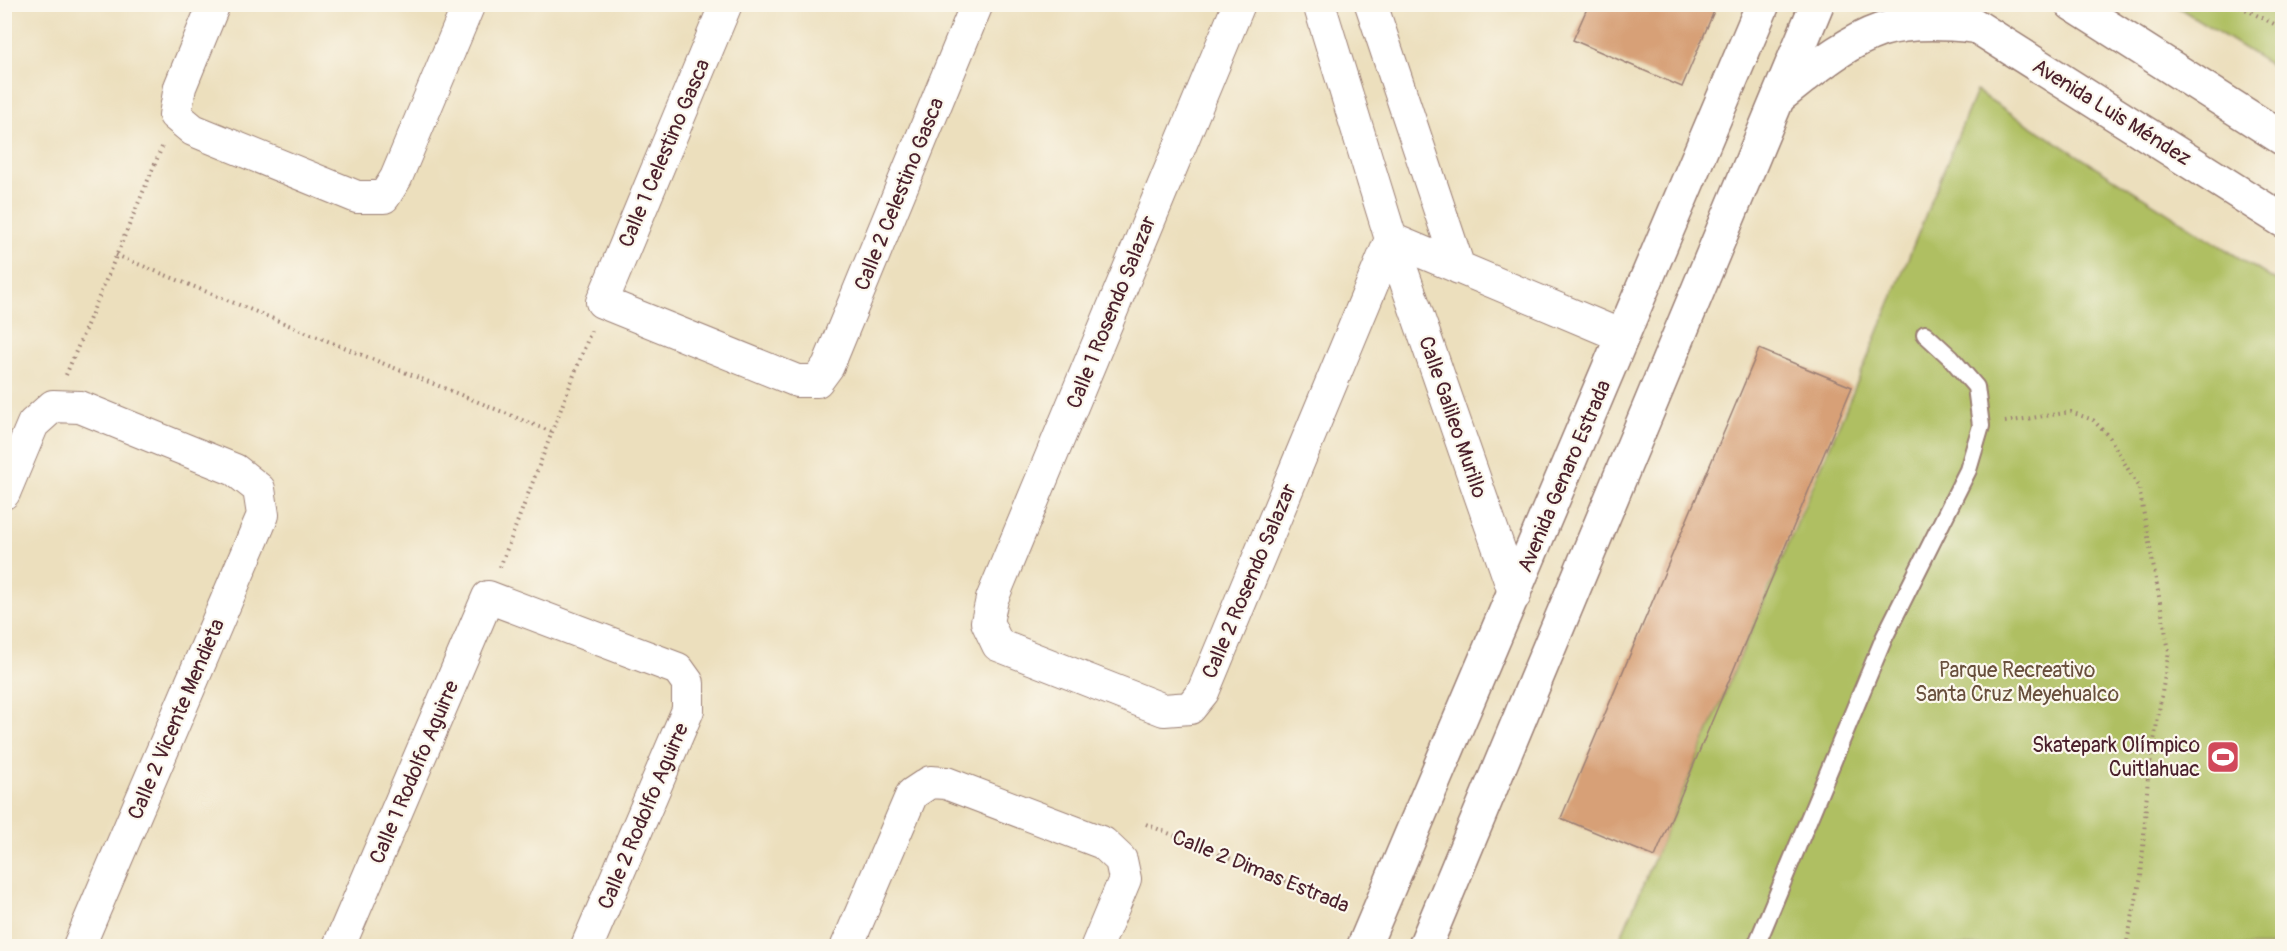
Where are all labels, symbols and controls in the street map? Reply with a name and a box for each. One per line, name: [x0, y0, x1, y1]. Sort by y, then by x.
street label: Avenida Luis Méndez: [2027, 53, 2196, 172]
street label: Calle 1 Celestino Gasca: [613, 55, 716, 251]
street label: Calle 2 Celestino Gasca: [848, 94, 950, 295]
street label: Calle 1 Rosendo Salazar: [1060, 211, 1163, 413]
street label: Calle Galileo Murillo: [1412, 333, 1493, 502]
street label: Avenida Genaro Estrada: [1512, 376, 1617, 577]
street label: Calle 2 Rosendo Salazar: [1196, 479, 1303, 683]
street label: Calle 2 Vicente Mendieta: [122, 615, 231, 824]
park label: Parque Recreativo Santa Cruz Meyehualco: [1915, 657, 2119, 708]
street label: Calle 1 Rodolfo Aguirre: [364, 676, 466, 868]
street label: Calle 2 Rodolfo Aguirre: [592, 718, 695, 914]
place label: Skatepark Olímpico Cuitlahuac: [2032, 732, 2200, 783]
sports icon: Skatepark Olímpico Cuitlahuac: [2205, 739, 2241, 775]
street label: Calle 2 Dimas Estrada: [1168, 824, 1353, 919]

